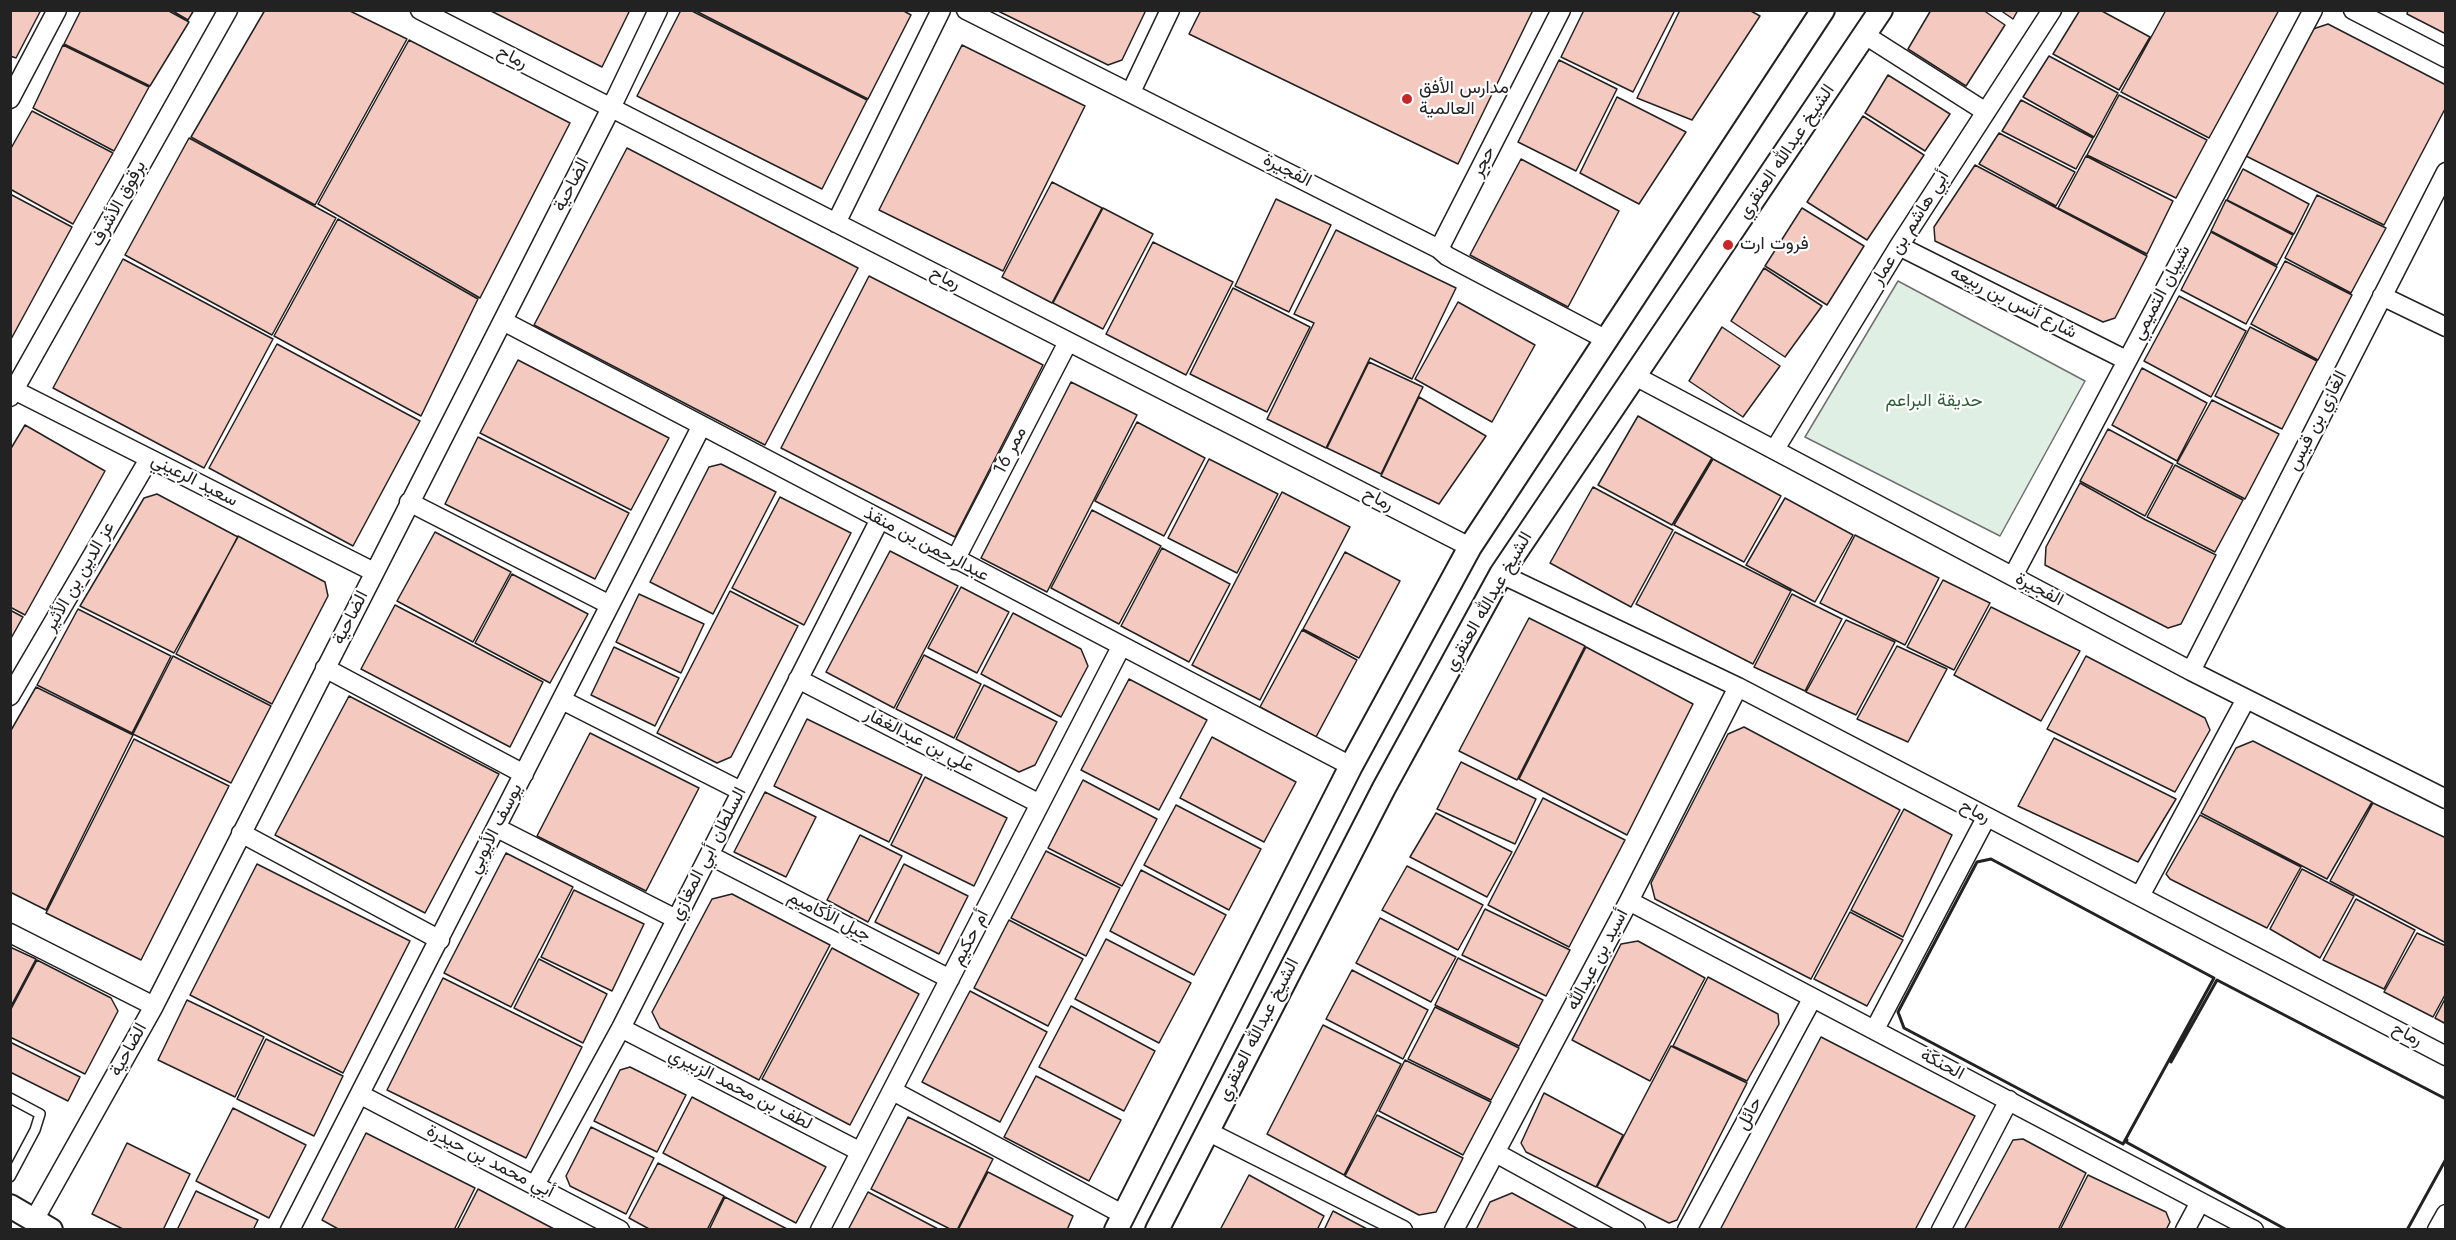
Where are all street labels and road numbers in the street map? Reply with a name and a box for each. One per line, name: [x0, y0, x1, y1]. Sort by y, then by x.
street label: رماح: [493, 41, 531, 75]
street label: الشيخ عبدالله العنقري: [1734, 81, 1840, 223]
street label: حجر: [1467, 143, 1501, 181]
street label: الفجيرة: [1259, 150, 1315, 192]
street label: الضاحية: [549, 154, 595, 216]
street label: برقوق الأشرف: [87, 157, 151, 251]
street label: أبي هاشم بن عمار: [1867, 167, 1955, 289]
street label: شيبان التميمي: [2128, 242, 2196, 344]
street label: رماح: [926, 262, 964, 296]
street label: شارع أنس بن ربيعه: [1946, 262, 2080, 344]
street label: الغازي بن قيس: [2284, 367, 2352, 475]
street label: ممر 16: [990, 423, 1032, 479]
street label: سعيد الرعيني: [147, 450, 241, 512]
street label: رماح: [1359, 483, 1397, 517]
street label: عبدالرحمن بن منقذ: [860, 503, 992, 587]
street label: عز الدين بن الأثير: [40, 518, 120, 636]
street label: الشيخ عبدالله العنقري: [1440, 528, 1538, 676]
street label: الفجيرة: [2011, 568, 2067, 612]
street label: الضاحية: [328, 587, 374, 649]
street label: علي بن عبدالغفار: [860, 704, 978, 778]
street label: يوسف الأيوبي: [464, 780, 528, 878]
street label: السلطان أبي المغازي: [666, 784, 752, 924]
street label: رماح: [1956, 795, 1994, 829]
street label: جبل الأكاميم: [784, 887, 874, 947]
street label: أسيد بن عبدالله: [1562, 906, 1634, 1014]
street label: أم حكيم: [948, 907, 994, 969]
street label: الشيخ عبدالله العنقري: [1214, 955, 1304, 1105]
street label: رماح: [2388, 1018, 2426, 1052]
street label: الضاحية: [106, 1020, 152, 1080]
street label: لطف بن محمد الزبيري: [665, 1044, 815, 1136]
street label: الحنكة: [1917, 1045, 1967, 1085]
street label: حائل: [1732, 1094, 1768, 1134]
street label: أبي محمد بن حيدرة: [423, 1121, 557, 1203]

